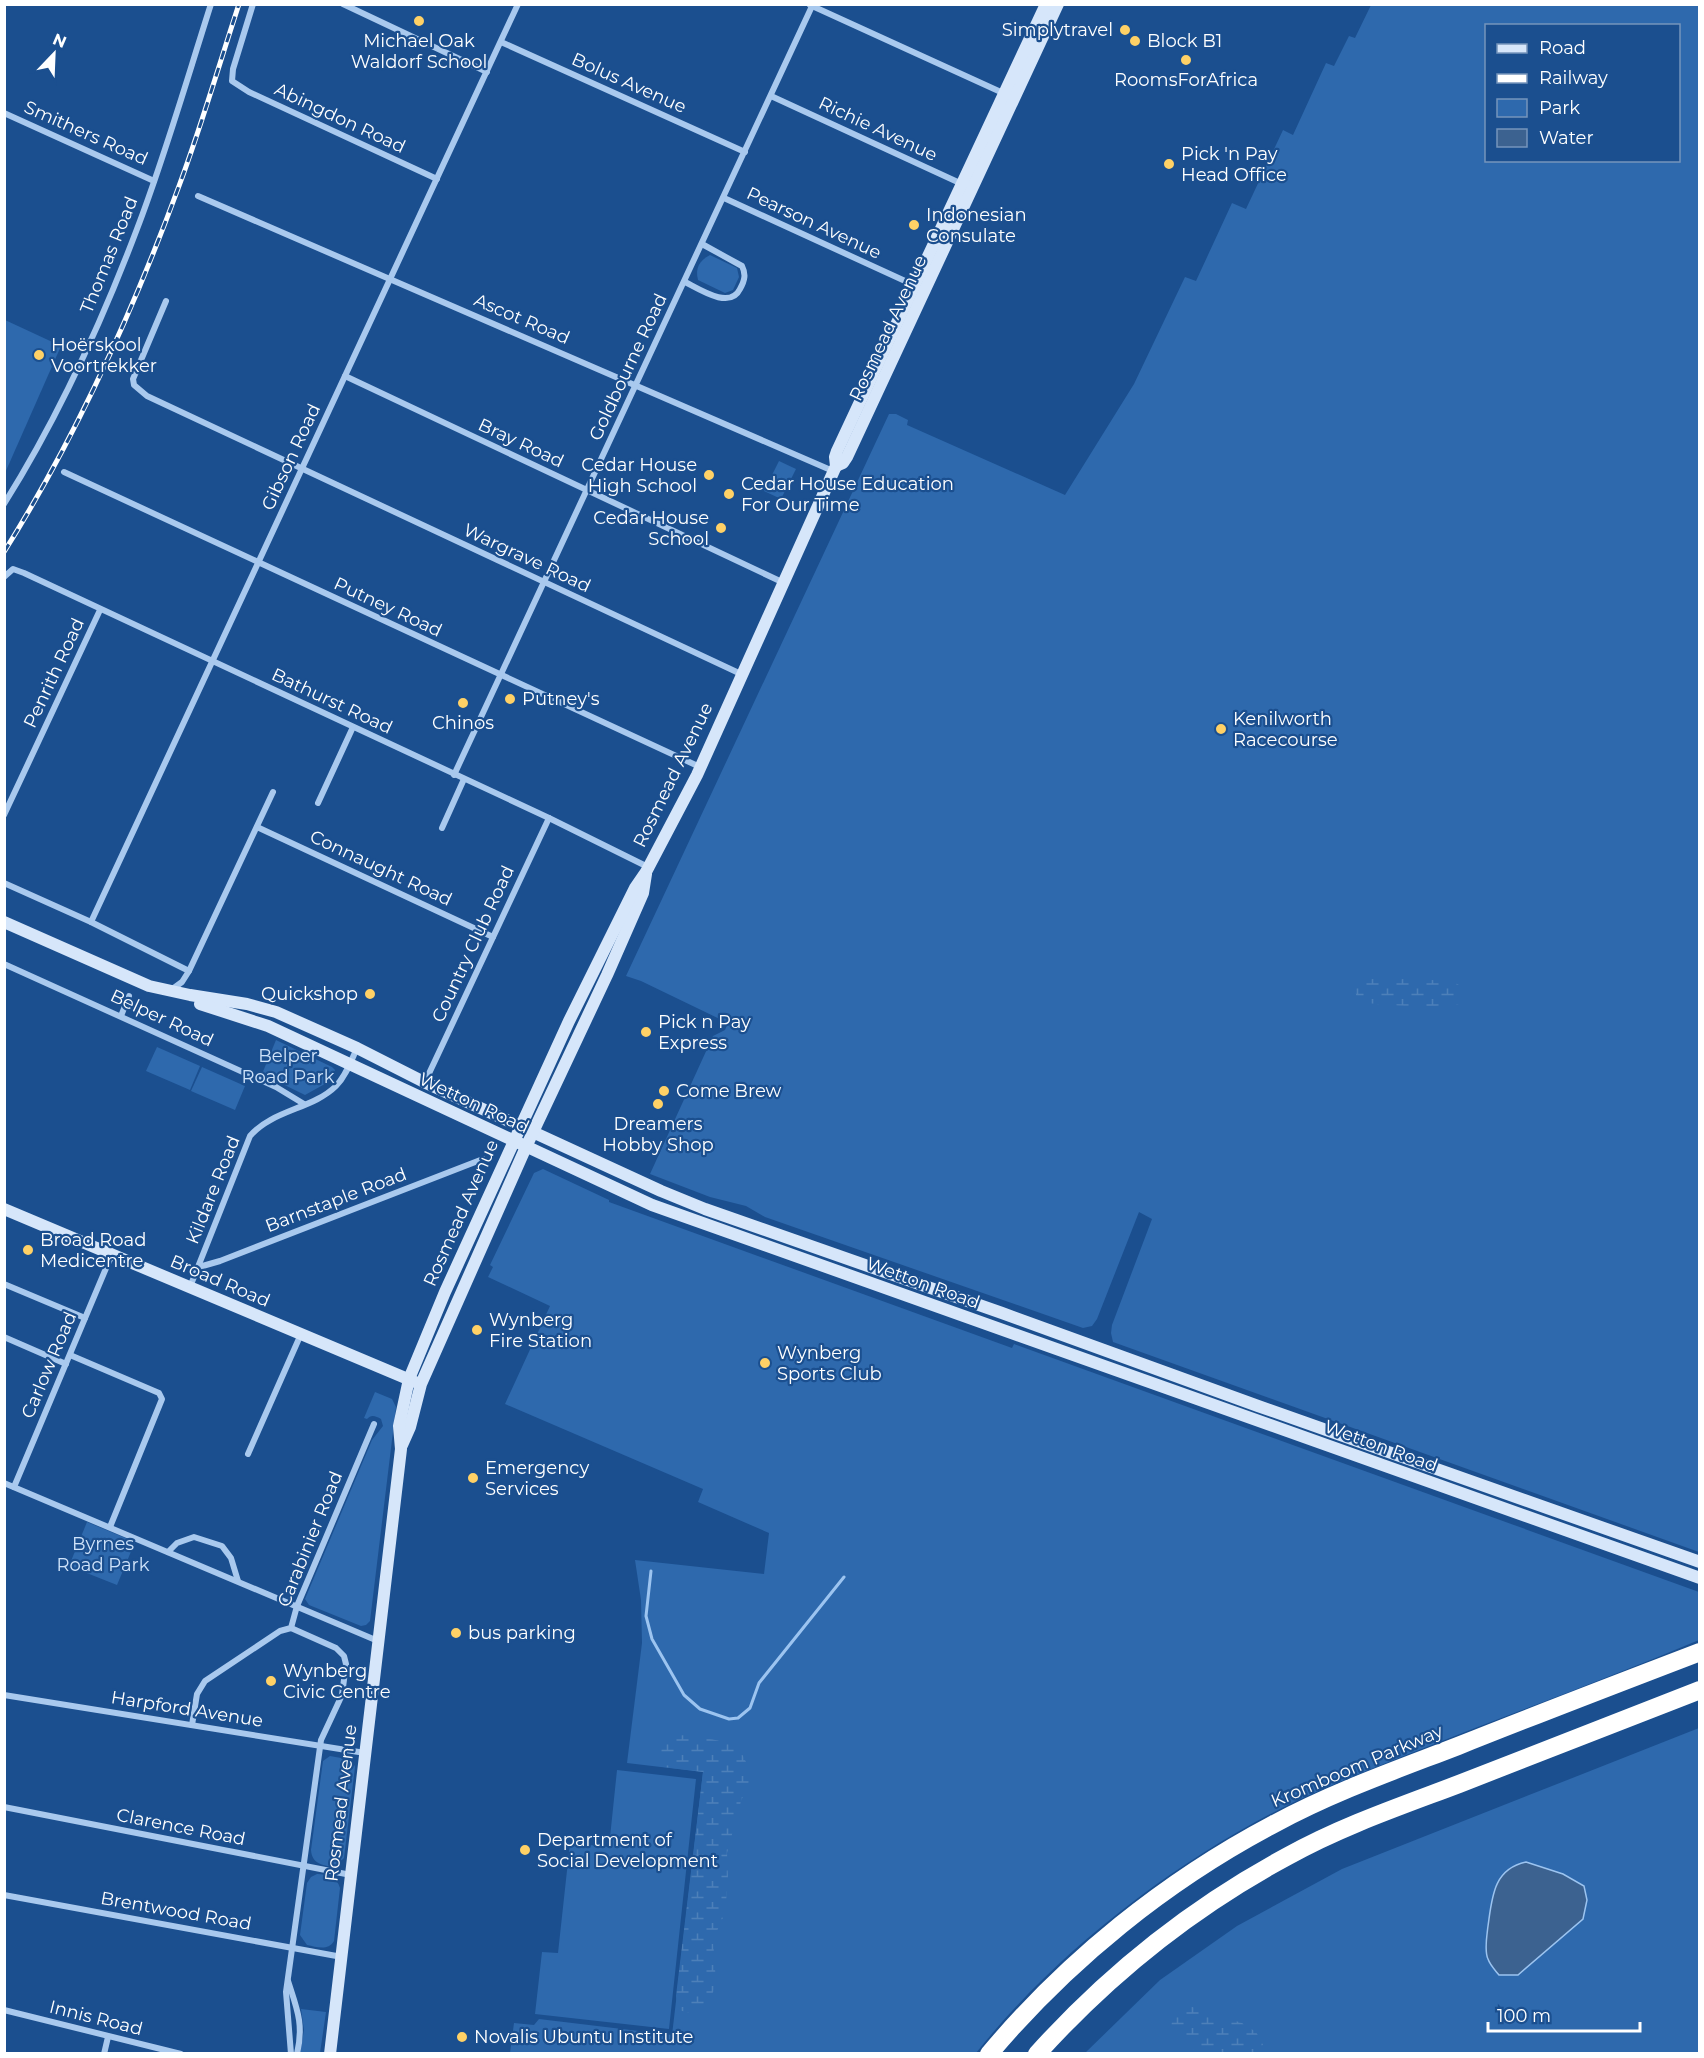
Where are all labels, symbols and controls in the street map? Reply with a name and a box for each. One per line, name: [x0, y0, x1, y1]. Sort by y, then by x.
marker: Michael Oak Waldorf School: [412, 14, 426, 28]
place label: Simplytravel: [1002, 19, 1113, 41]
marker: Simplytravel: [1118, 23, 1132, 37]
north arrow: [24, 24, 84, 84]
legend: [1485, 24, 1680, 162]
text: N: [50, 29, 69, 52]
place label: Michael Oak Waldorf School: [351, 30, 487, 73]
place label: Block B1: [1147, 30, 1222, 52]
marker: Block B1: [1128, 34, 1142, 48]
text: Road: [1539, 37, 1586, 59]
street label: Bolus Avenue: [568, 48, 690, 118]
marker: RoomsForAfrica: [1179, 53, 1193, 67]
text: Railway: [1539, 67, 1608, 89]
place label: RoomsForAfrica: [1114, 69, 1258, 91]
street label: Abingdon Road: [271, 78, 409, 158]
street label: Richie Avenue: [815, 92, 941, 166]
street label: Smithers Road: [21, 96, 151, 170]
text: Park: [1539, 97, 1580, 119]
text: Water: [1539, 127, 1594, 149]
place label: Pick 'n Pay Head Office: [1181, 143, 1287, 186]
marker: Pick 'n Pay Head Office: [1162, 157, 1176, 171]
street label: Pearson Avenue: [743, 182, 885, 264]
street label: Thomas Road: [76, 193, 142, 317]
place label: Indonesian Consulate: [926, 204, 1027, 247]
marker: Indonesian Consulate: [907, 218, 921, 232]
street label: Rosmead Avenue: [845, 252, 931, 404]
street label: Ascot Road: [471, 289, 573, 349]
street label: Goldbourne Road: [584, 290, 672, 444]
place label: Hoërskool Voortrekker: [51, 334, 157, 377]
marker: Hoërskool Voortrekker: [32, 348, 46, 362]
street label: Gibson Road: [257, 400, 325, 514]
street label: Bray Road: [475, 414, 567, 472]
place label: Cedar House High School: [581, 454, 697, 497]
marker: Cedar House High School: [702, 468, 716, 482]
place label: Cedar House Education For Our Time: [741, 473, 954, 516]
marker: Cedar House Education For Our Time: [722, 487, 736, 501]
place label: Cedar House School: [593, 507, 709, 550]
street label: Wargrave Road: [460, 519, 594, 597]
marker: Cedar House School: [714, 521, 728, 535]
street label: Putney Road: [330, 572, 446, 642]
street label: Penrith Road: [19, 615, 89, 731]
street label: Bathurst Road: [268, 663, 396, 739]
place label: Putney's: [522, 688, 600, 710]
marker: Putney's: [503, 692, 517, 706]
marker: Chinos: [456, 696, 470, 710]
street label: Rosmead Avenue: [628, 699, 718, 851]
place label: Kenilworth Racecourse: [1233, 708, 1338, 751]
place label: Chinos: [432, 712, 494, 734]
marker: Kenilworth Racecourse: [1214, 722, 1228, 736]
street label: Connaught Road: [306, 825, 456, 911]
street label: Country Club Road: [427, 862, 519, 1026]
place label: Quickshop: [261, 983, 358, 1005]
street label: Belper Road: [107, 984, 217, 1052]
marker: Quickshop: [363, 987, 377, 1001]
place label: Pick n Pay Express: [658, 1011, 751, 1054]
marker: Pick n Pay Express: [639, 1025, 653, 1039]
park label: Belper Road Park: [242, 1045, 335, 1088]
street label: Wetton Road: [415, 1068, 533, 1138]
place label: Come Brew: [676, 1080, 782, 1102]
marker: Come Brew: [657, 1084, 671, 1098]
marker: Dreamers Hobby Shop: [651, 1097, 665, 1111]
place label: Dreamers Hobby Shop: [602, 1113, 714, 1156]
street label: Kildare Road: [181, 1133, 245, 1247]
street label: Rosmead Avenue: [419, 1136, 503, 1290]
street label: Barnstaple Road: [262, 1163, 410, 1237]
place label: Broad Road Medicentre: [40, 1229, 146, 1272]
marker: Broad Road Medicentre: [21, 1243, 35, 1257]
street label: Broad Road: [167, 1250, 273, 1312]
street label: Wetton Road: [863, 1252, 983, 1314]
street label: Carlow Road: [17, 1308, 81, 1422]
place label: Wynberg Fire Station: [489, 1309, 592, 1352]
marker: Wynberg Fire Station: [470, 1323, 484, 1337]
place label: Wynberg Sports Club: [777, 1342, 882, 1385]
marker: Wynberg Sports Club: [758, 1356, 772, 1370]
street label: Wetton Road: [1321, 1415, 1441, 1477]
place label: Emergency Services: [485, 1457, 589, 1500]
street label: Carabinier Road: [273, 1468, 347, 1610]
marker: Emergency Services: [466, 1471, 480, 1485]
park label: Byrnes Road Park: [57, 1533, 150, 1576]
place label: bus parking: [468, 1622, 576, 1644]
marker: bus parking: [449, 1626, 463, 1640]
place label: Wynberg Civic Centre: [283, 1660, 391, 1703]
marker: Wynberg Civic Centre: [264, 1674, 278, 1688]
street label: Harpford Avenue: [109, 1686, 265, 1732]
street label: Kromboom Parkway: [1268, 1720, 1447, 1812]
street label: Rosmead Avenue: [320, 1723, 362, 1883]
street label: Clarence Road: [115, 1804, 247, 1850]
place label: Department of Social Development: [537, 1829, 718, 1872]
marker: Department of Social Development: [518, 1843, 532, 1857]
street label: Brentwood Road: [99, 1887, 253, 1935]
scale bar: [1488, 1995, 1640, 2033]
street label: Innis Road: [47, 1996, 145, 2040]
text: 100 m: [1497, 2005, 1551, 2027]
place label: Novalis Ubuntu Institute: [474, 2026, 693, 2048]
marker: Novalis Ubuntu Institute: [455, 2030, 469, 2044]

